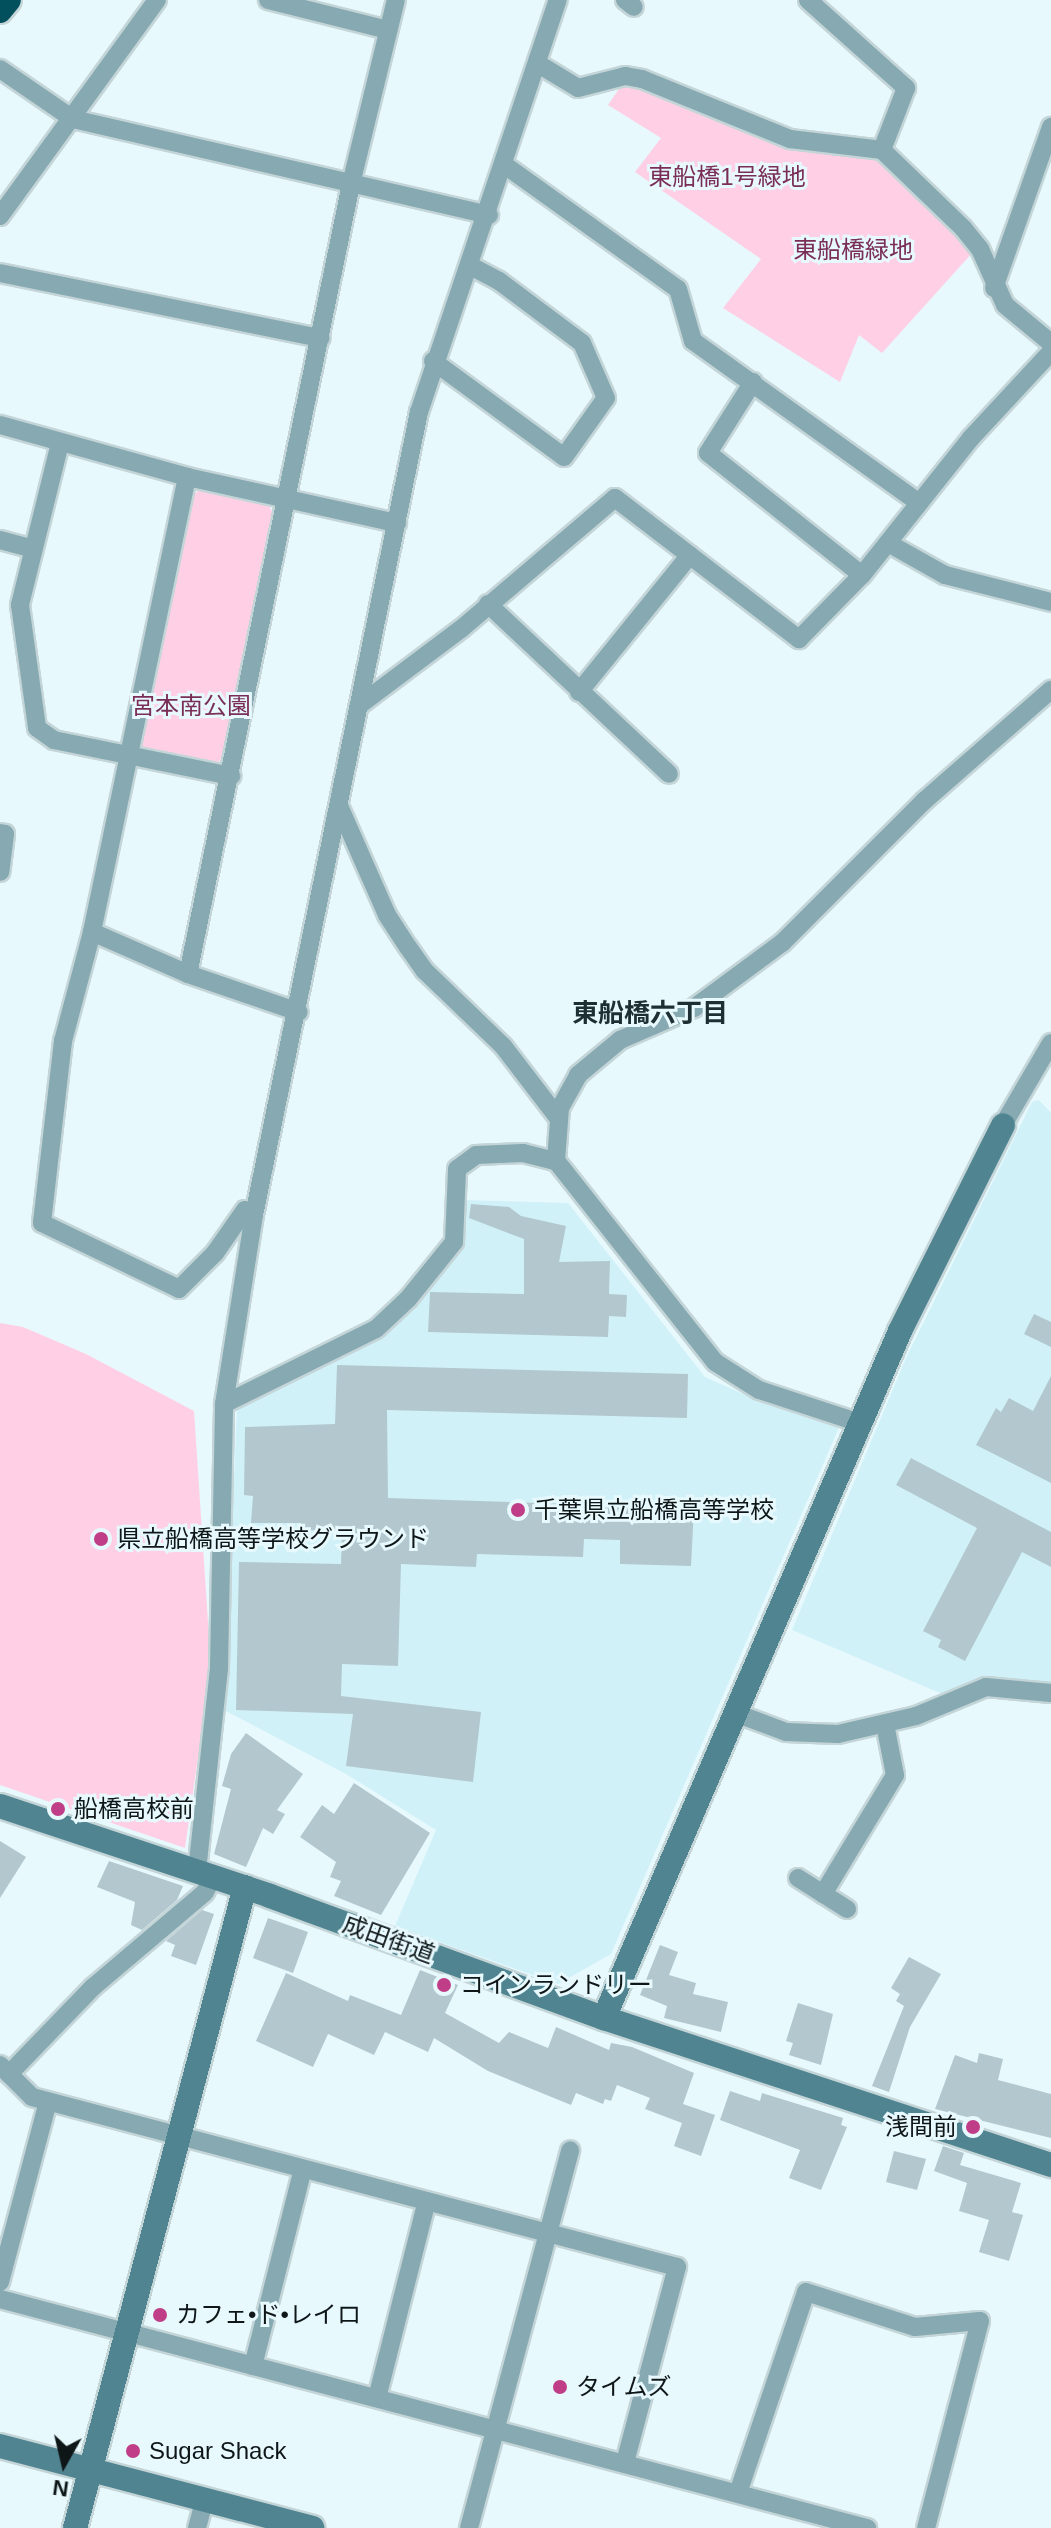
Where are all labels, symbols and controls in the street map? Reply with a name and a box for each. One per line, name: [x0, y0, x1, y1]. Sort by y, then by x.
park label: 東船橋1号緑地: [648, 163, 806, 191]
park label: 東船橋緑地: [793, 236, 913, 264]
park label: 宮本南公園: [131, 692, 251, 720]
district label: 東船橋六丁目: [572, 998, 728, 1030]
place label: 千葉県立船橋高等学校: [534, 1496, 774, 1524]
marker: 千葉県立船橋高等学校: [509, 1501, 527, 1519]
place label: 県立船橋高等学校グラウンド: [117, 1525, 429, 1553]
marker: 県立船橋高等学校グラウンド: [92, 1530, 110, 1548]
place label: 船橋高校前: [74, 1795, 194, 1823]
marker: 船橋高校前: [49, 1800, 67, 1818]
street label: 成田街道: [339, 1909, 439, 1969]
place label: コインランドリー: [460, 1971, 652, 1999]
marker: コインランドリー: [435, 1976, 453, 1994]
place label: 浅間前: [885, 2113, 957, 2141]
marker: 浅間前: [964, 2118, 982, 2136]
place label: カフェ•ド•レイロ: [176, 2301, 361, 2329]
marker: カフェ•ド•レイロ: [151, 2306, 169, 2324]
place label: タイムズ: [576, 2373, 672, 2401]
marker: タイムズ: [551, 2378, 569, 2396]
north arrow: [24, 2424, 104, 2504]
place label: Sugar Shack: [149, 2437, 286, 2465]
marker: Sugar Shack: [124, 2442, 142, 2460]
text: N: [51, 2475, 70, 2502]

